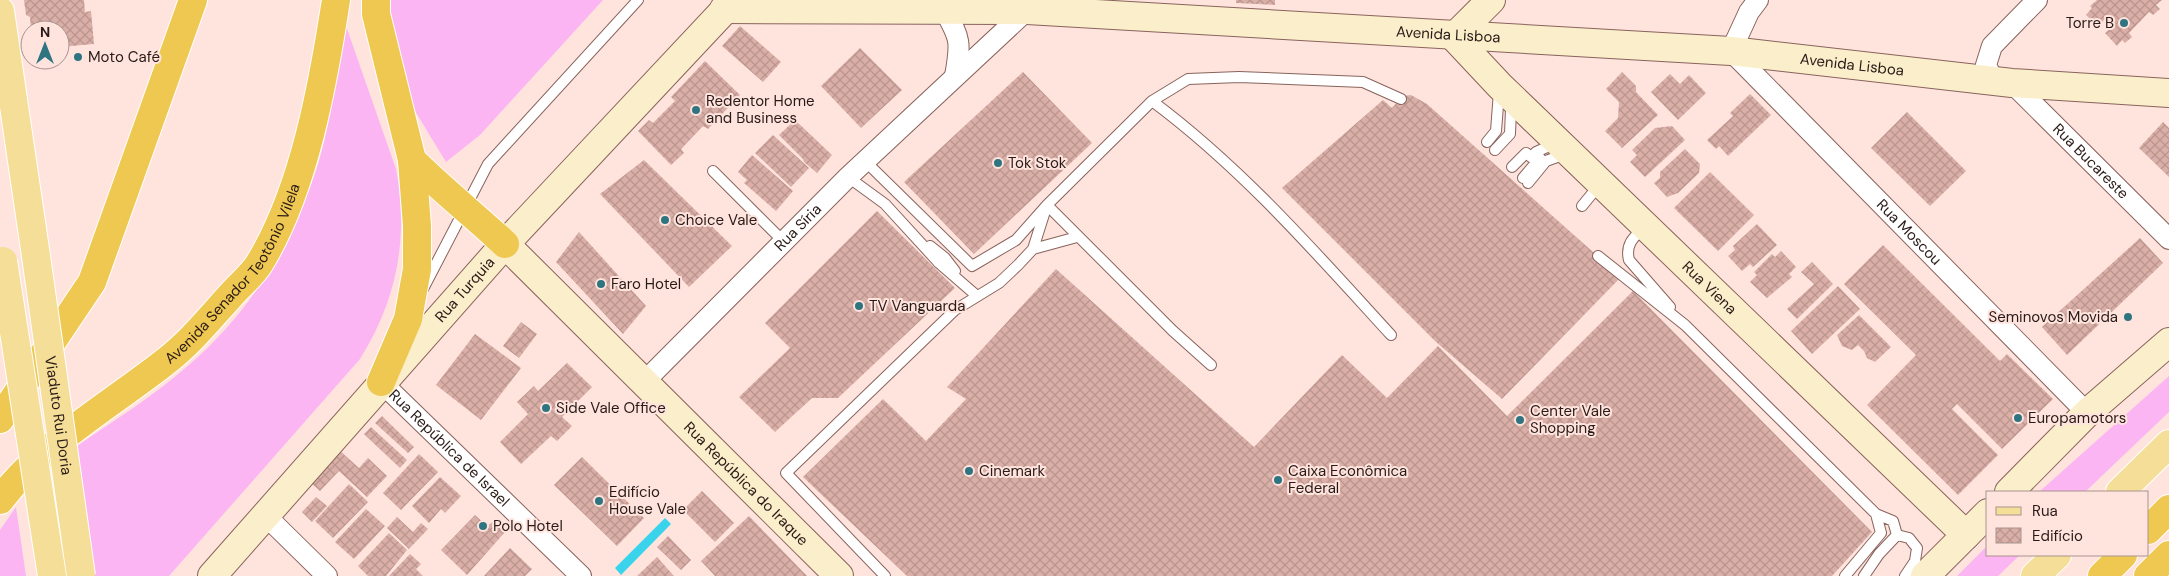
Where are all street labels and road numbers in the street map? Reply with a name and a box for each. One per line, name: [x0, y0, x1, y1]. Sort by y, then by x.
street label: Avenida Lisboa: [1395, 22, 1501, 48]
street label: Avenida Lisboa: [1799, 49, 1905, 81]
street label: Rua Bucareste: [2048, 119, 2133, 203]
street label: Avenida Senador Teotônio Vilela: [160, 181, 305, 368]
street label: Rua Moscou: [1872, 195, 1946, 269]
street label: Rua Síria: [770, 199, 826, 255]
street label: Rua Turquia: [430, 253, 499, 327]
street label: Rua Viena: [1678, 257, 1741, 319]
street label: Viaduto Rui Doria: [40, 355, 77, 476]
street label: Rua República de Israel: [385, 385, 514, 511]
street label: Rua República do Iraque: [680, 417, 813, 550]

